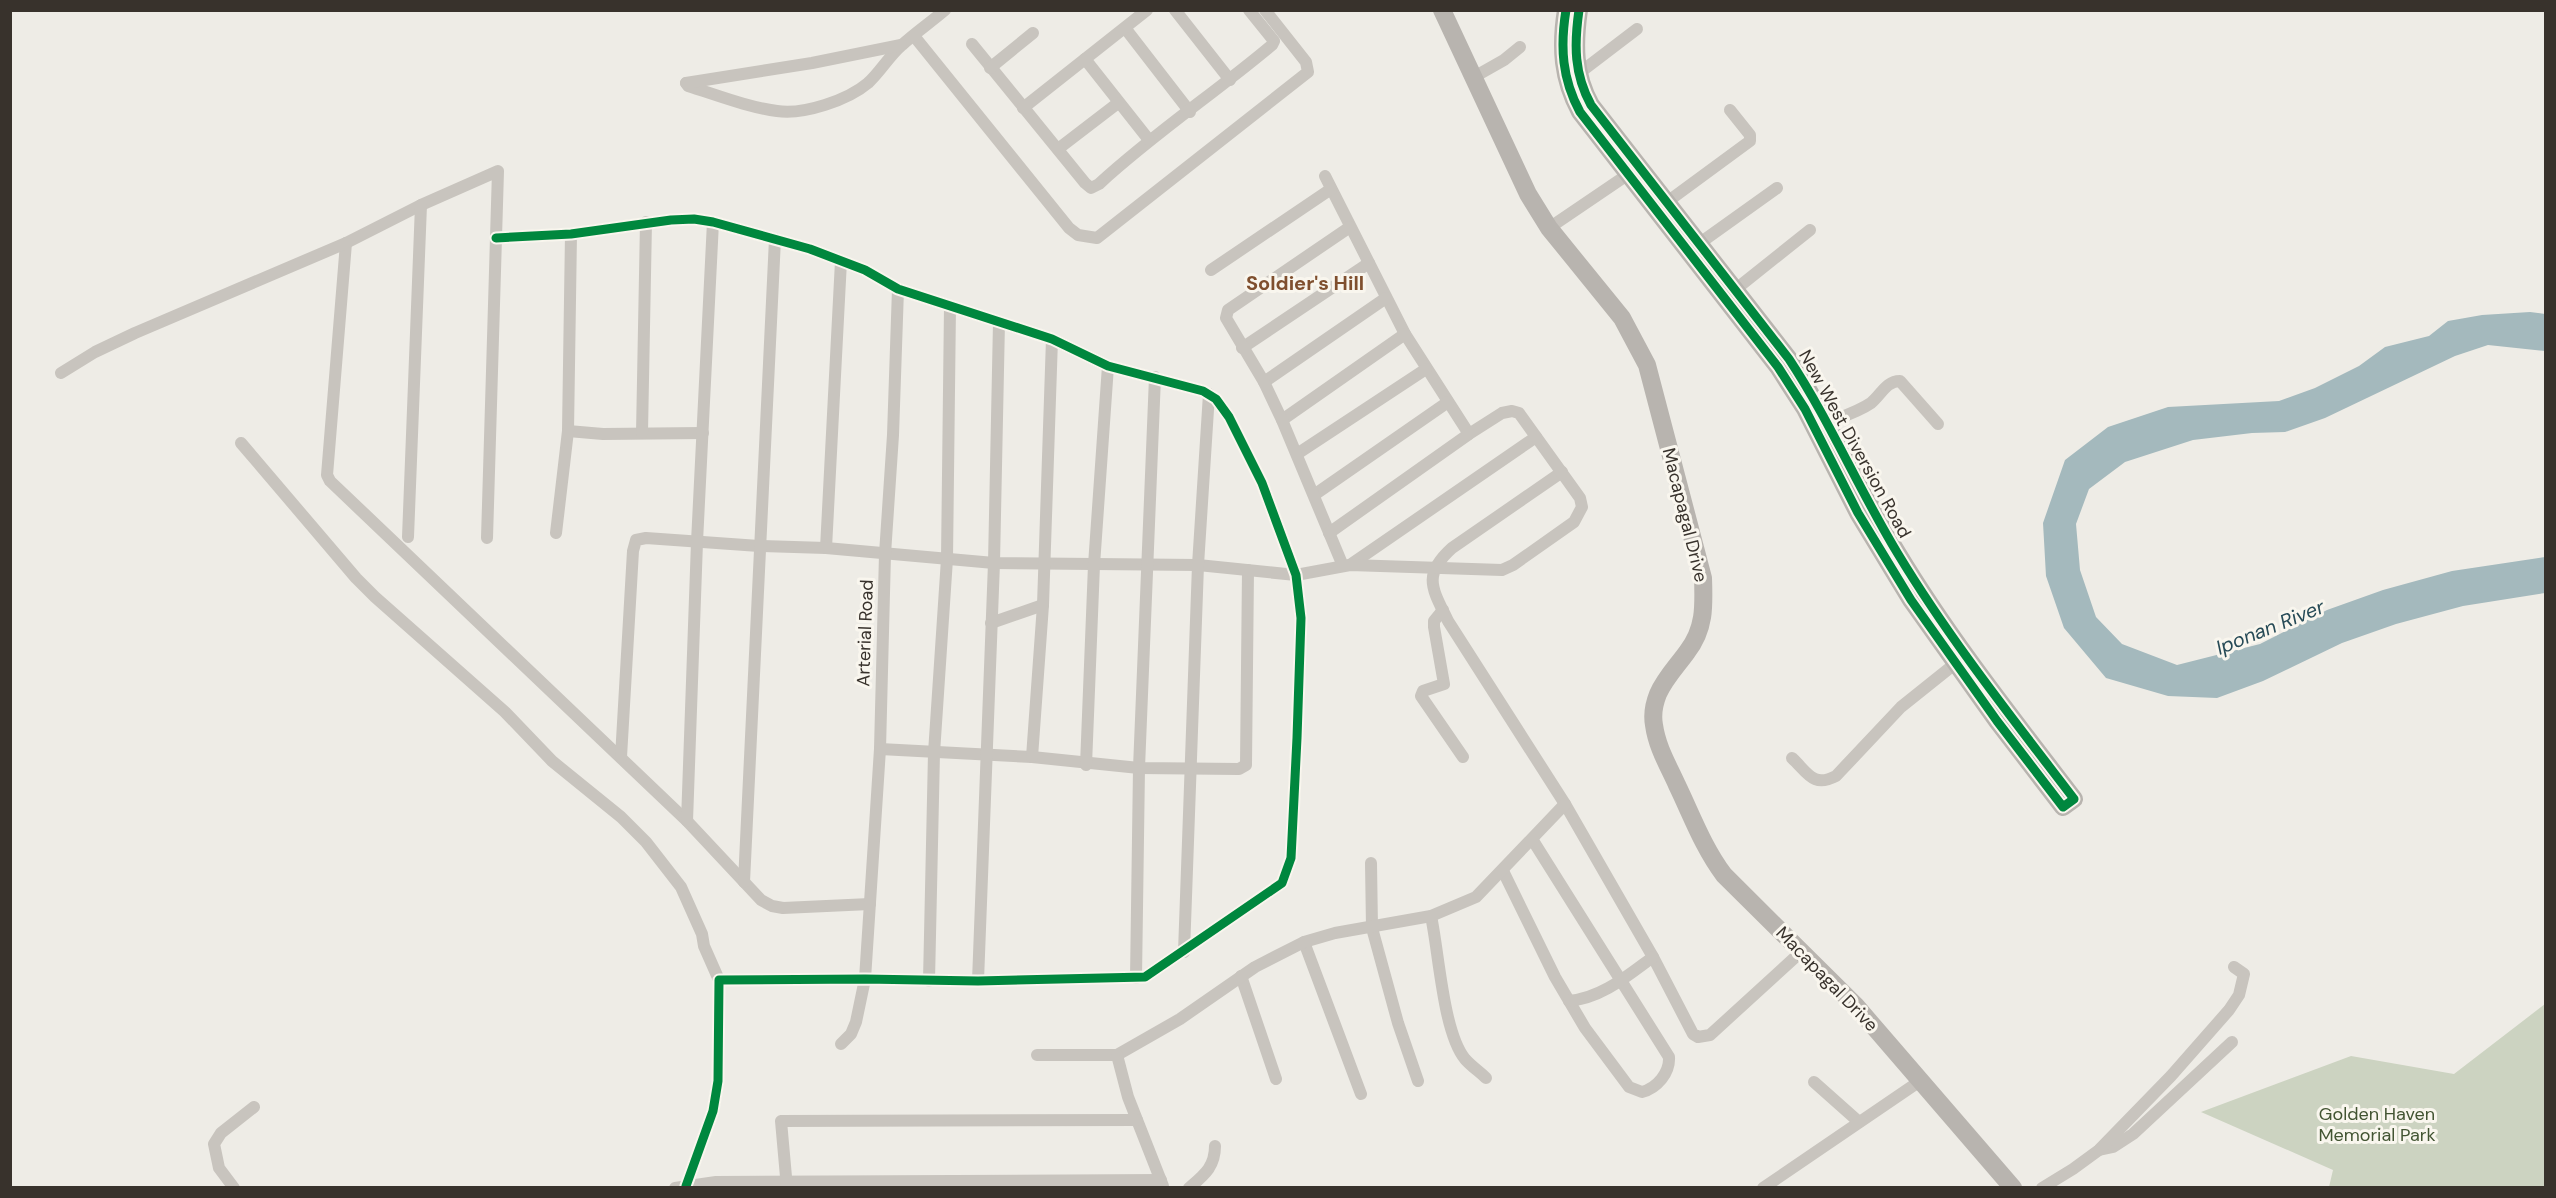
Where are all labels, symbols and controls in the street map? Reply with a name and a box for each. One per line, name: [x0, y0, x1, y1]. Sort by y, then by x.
district label: Soldier's Hill: [1246, 270, 1364, 296]
street label: New West Diversion Road: [1793, 346, 1917, 542]
street label: Macapagal Drive: [1657, 445, 1713, 585]
street label: Arterial Road: [851, 579, 879, 687]
water label: Iponan River: [2212, 593, 2329, 661]
street label: Macapagal Drive: [1771, 921, 1883, 1037]
park label: Golden Haven Memorial Park: [2318, 1102, 2436, 1147]

